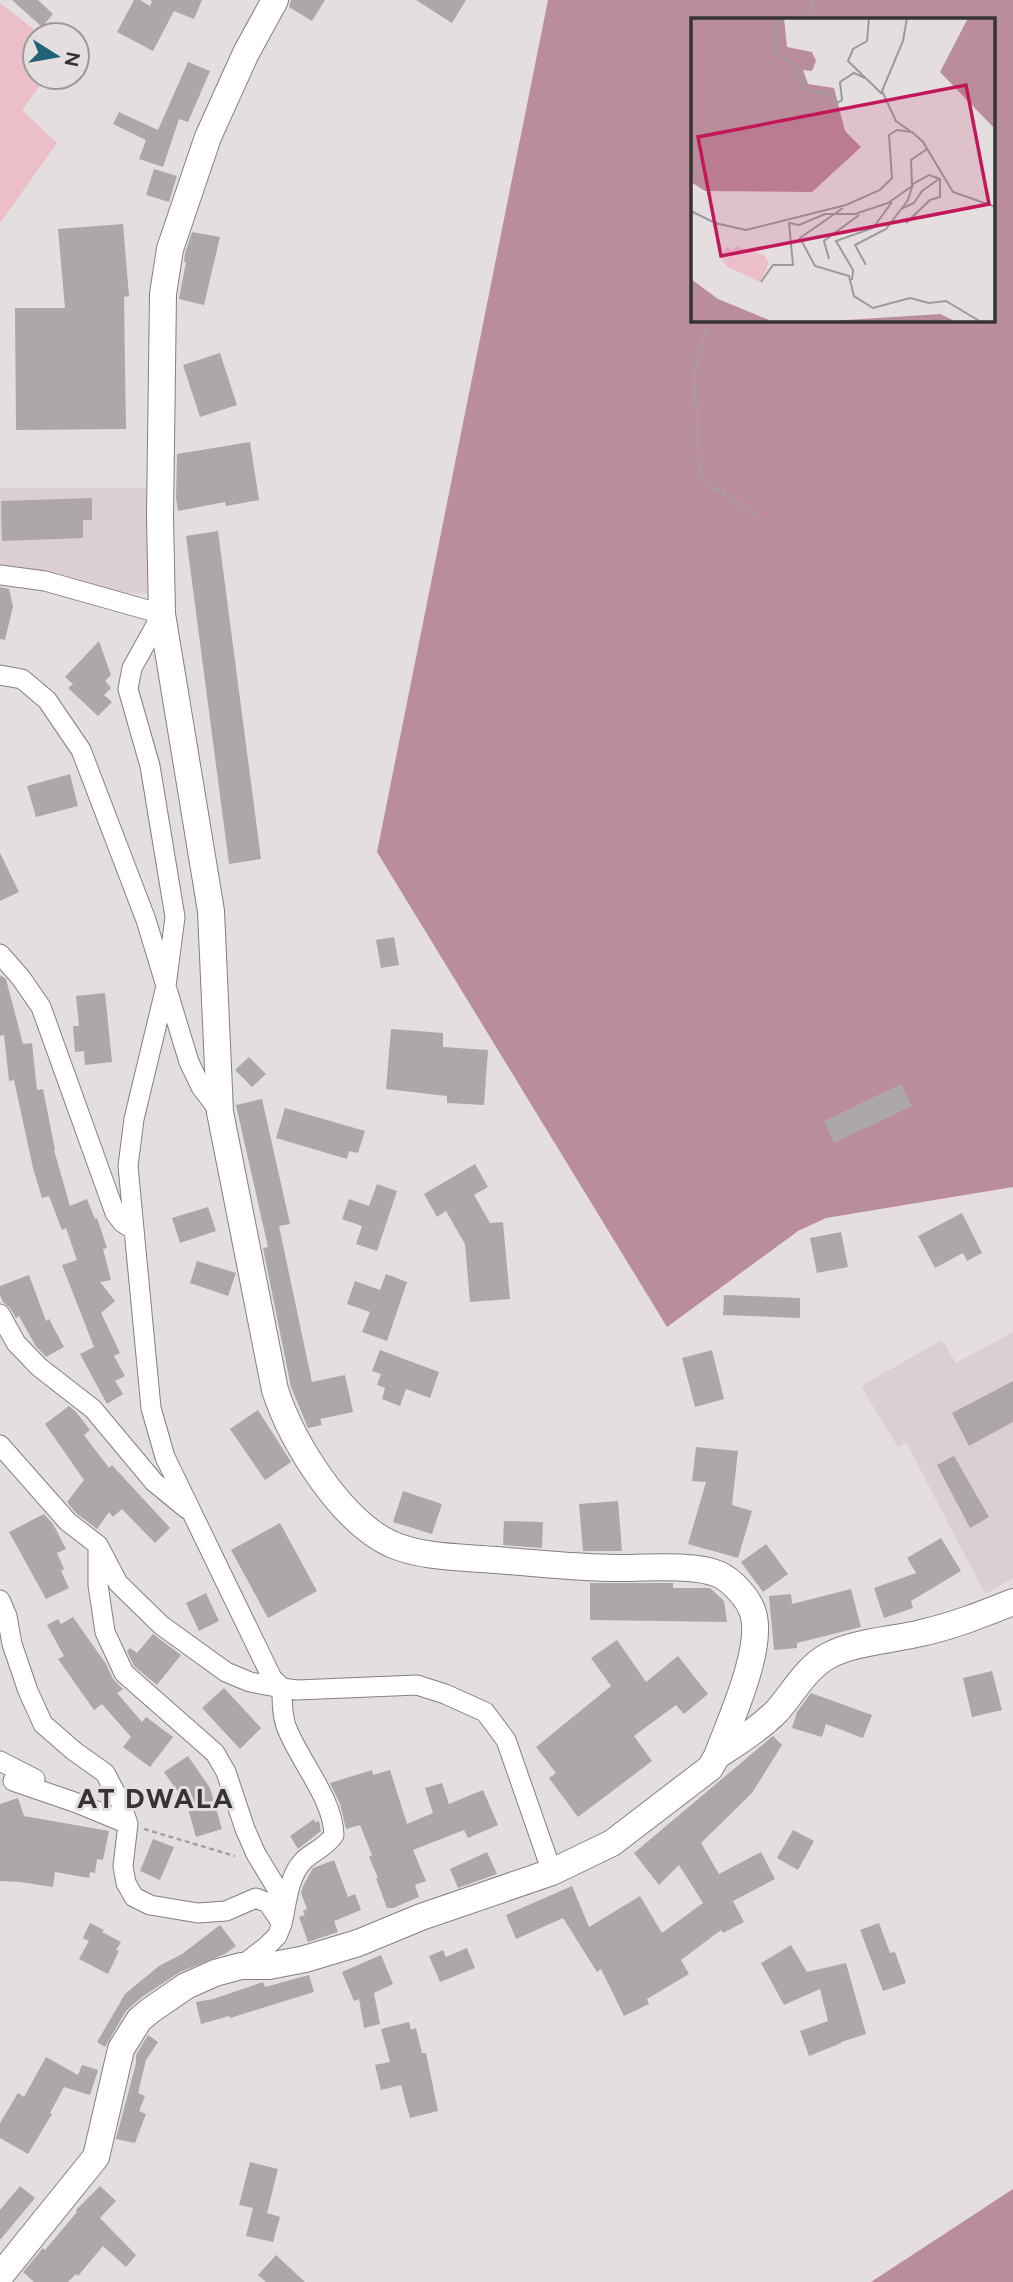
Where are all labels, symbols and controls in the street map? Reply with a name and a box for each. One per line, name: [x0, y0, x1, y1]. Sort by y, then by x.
inset map: [691, 18, 996, 322]
north arrow: [21, 21, 91, 91]
text: N: [60, 50, 85, 69]
district label: AT DWALA: [77, 1781, 235, 1815]

